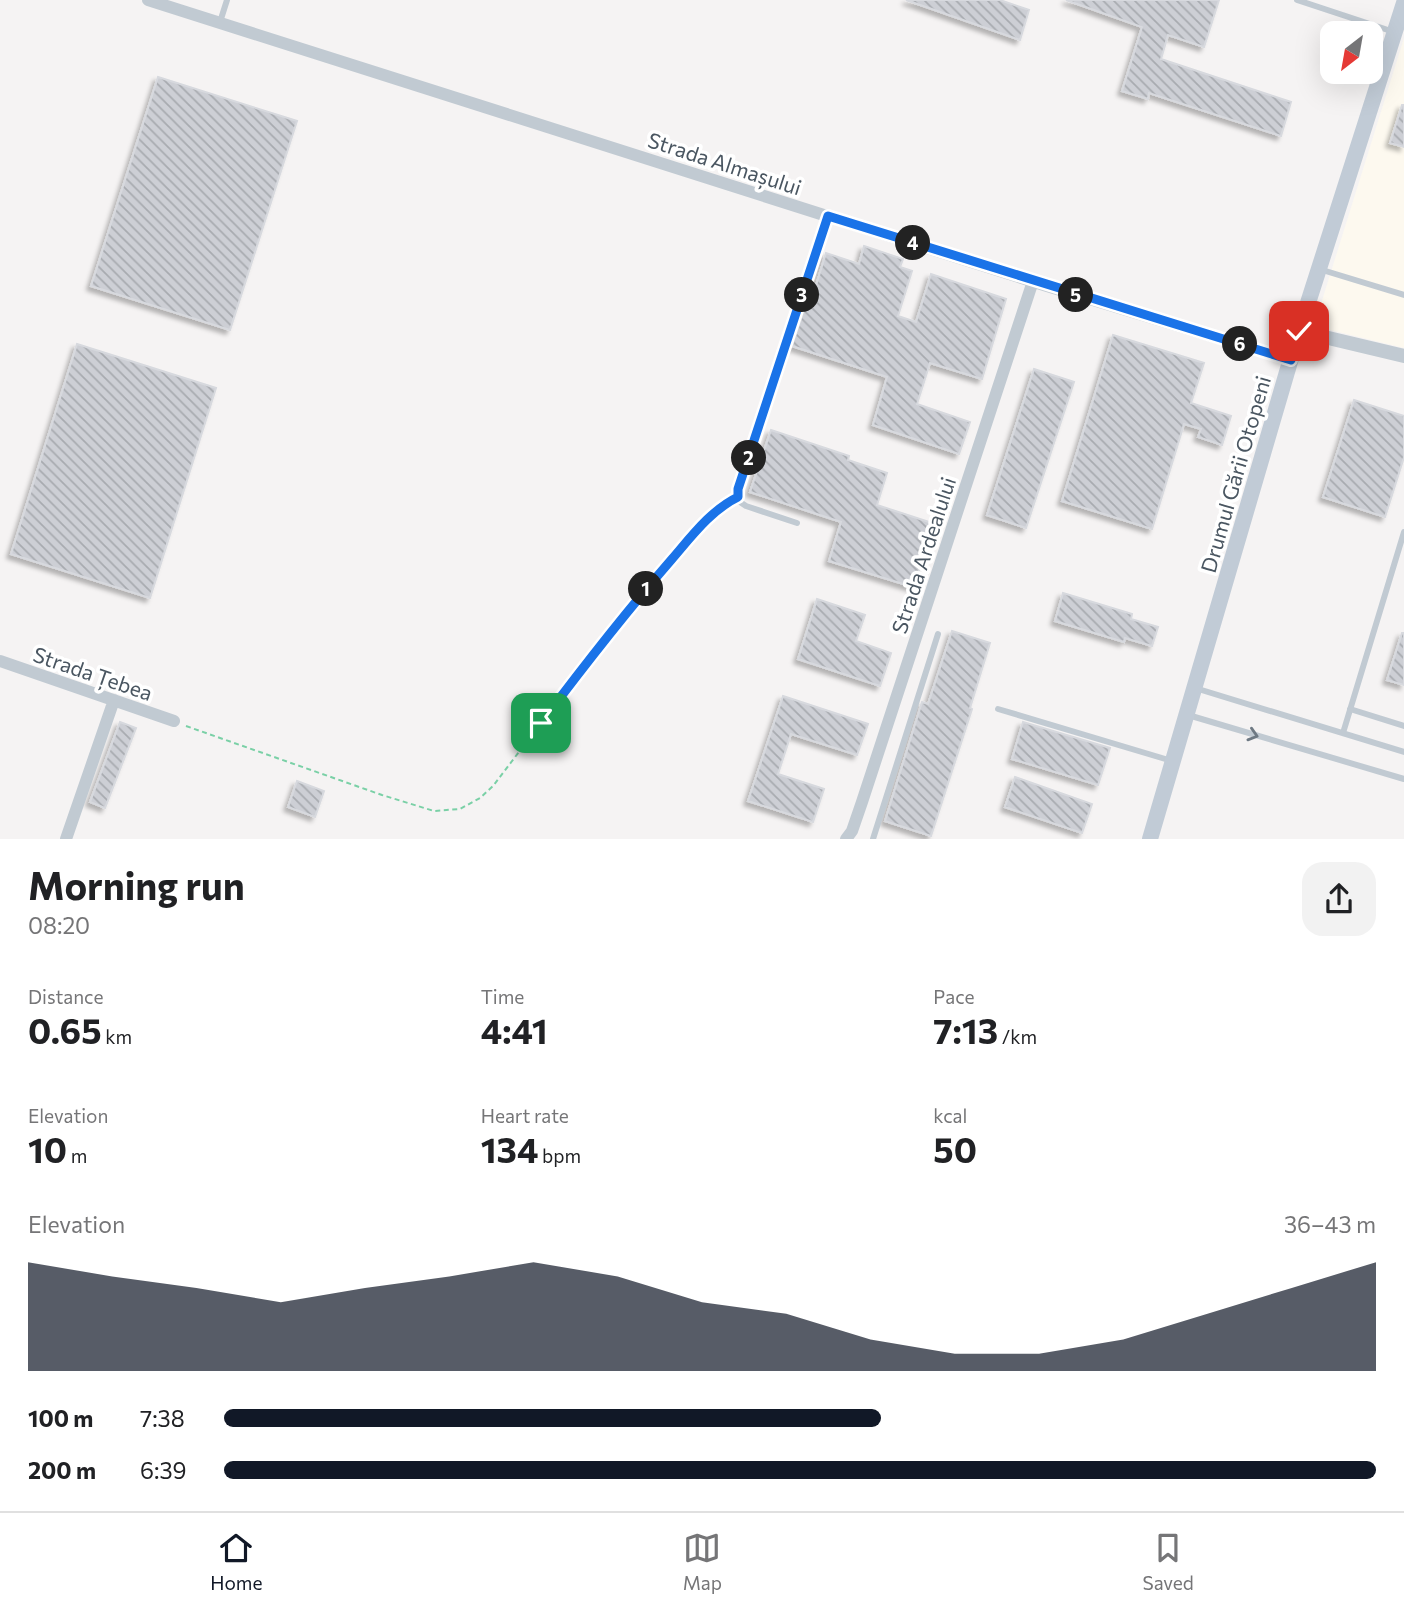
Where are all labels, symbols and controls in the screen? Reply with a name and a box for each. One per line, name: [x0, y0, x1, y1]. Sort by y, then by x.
north arrow: [1320, 21, 1382, 84]
map controls: [1320, 21, 1383, 84]
street label: Strada Almașului: [644, 126, 805, 201]
pin: 4: [895, 226, 930, 260]
text: 4: [907, 231, 918, 254]
pin: 3: [784, 278, 820, 312]
pin: 5: [1058, 278, 1094, 312]
text: 3: [796, 283, 807, 306]
text: 5: [1070, 283, 1081, 306]
pin: [1269, 301, 1329, 361]
icon: check: [1280, 312, 1318, 350]
pin: 6: [1222, 326, 1258, 362]
text: 6: [1234, 332, 1245, 355]
street label: Drumul Gării Otopeni: [1195, 373, 1275, 575]
pin: 2: [732, 440, 766, 476]
text: 2: [743, 446, 754, 469]
street label: Strada Ardealului: [886, 474, 960, 636]
pin: 1: [628, 572, 664, 606]
text: 1: [641, 577, 650, 600]
street label: Strada Țebea: [29, 641, 156, 707]
pin: [511, 693, 571, 753]
icon: arrive: [522, 704, 560, 742]
one-way arrow: [1247, 726, 1259, 741]
text: Morning run: [28, 861, 245, 908]
button: share: [1302, 862, 1376, 936]
text: 08:20: [28, 911, 90, 939]
text: Distance: [28, 985, 104, 1008]
text: Time: [481, 985, 524, 1008]
text: Pace: [933, 985, 975, 1008]
text: 0.65: [28, 1008, 102, 1051]
text: 4:41: [481, 1008, 548, 1051]
text: 7:13: [933, 1008, 998, 1051]
text: km: [102, 1025, 132, 1048]
text: /km: [998, 1025, 1037, 1048]
text: Elevation: [28, 1104, 108, 1127]
text: Heart rate: [481, 1104, 569, 1127]
text: kcal: [933, 1104, 967, 1127]
text: 10: [28, 1127, 67, 1170]
text: 134: [481, 1127, 538, 1170]
text: 50: [933, 1127, 977, 1170]
text: m: [67, 1144, 87, 1167]
text: bpm: [538, 1144, 581, 1167]
text: Elevation: [28, 1210, 125, 1238]
text: 36–43 m: [1284, 1210, 1376, 1238]
text: 100 m: [28, 1404, 93, 1432]
text: 7:38: [140, 1404, 185, 1432]
text: 200 m: [28, 1456, 96, 1484]
text: 6:39: [140, 1456, 186, 1484]
tab: Home: [210, 1529, 262, 1594]
tab: Map: [683, 1529, 722, 1594]
tab: Saved: [1142, 1529, 1194, 1594]

